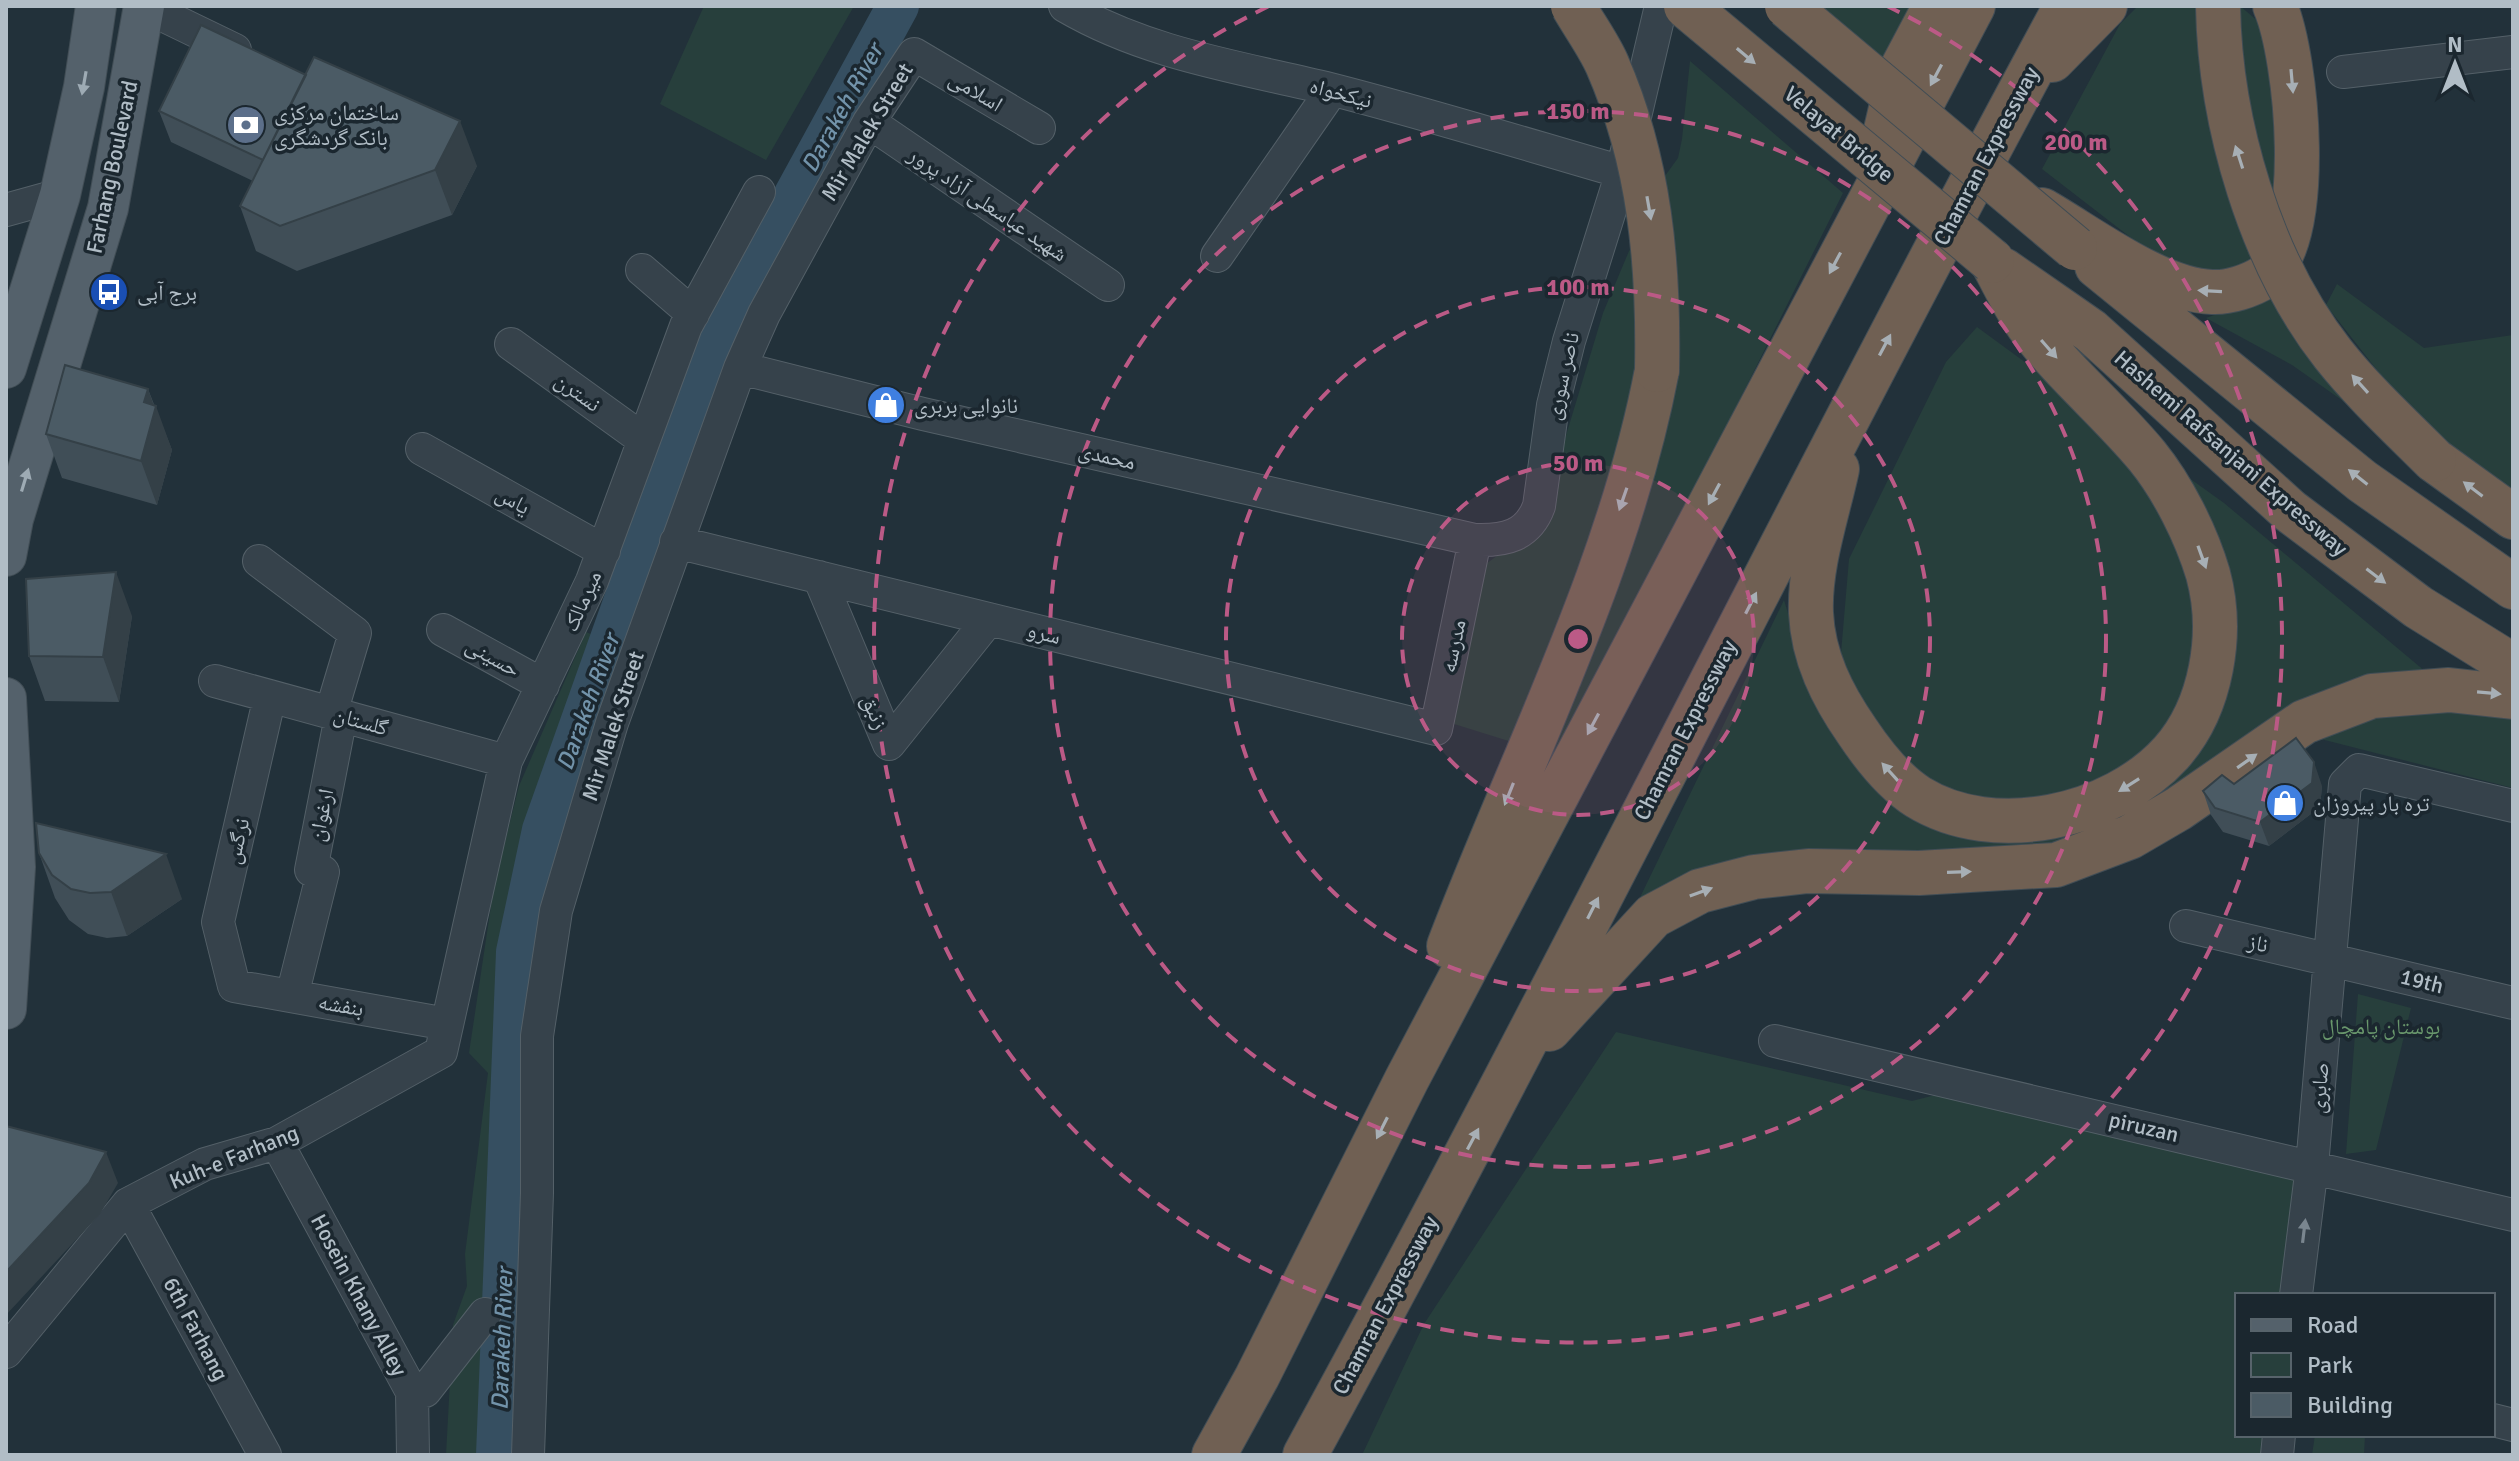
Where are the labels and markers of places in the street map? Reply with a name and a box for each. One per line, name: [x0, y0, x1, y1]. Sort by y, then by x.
place label: ساختمان مرکزی بانک گردشگری: [274, 99, 399, 151]
bank icon: ساختمان مرکزی بانک گردشگری: [225, 104, 267, 146]
bus stop icon: برج آبی: [88, 271, 130, 313]
place label: برج آبی: [137, 279, 197, 306]
shop icon: نانوایی بربری: [865, 384, 907, 426]
place label: نانوایی بربری: [914, 392, 1018, 419]
centre of rings: [1564, 625, 1592, 653]
shop icon: تره بار پیروزان: [2264, 782, 2306, 824]
place label: تره بار پیروزان: [2313, 790, 2430, 817]

